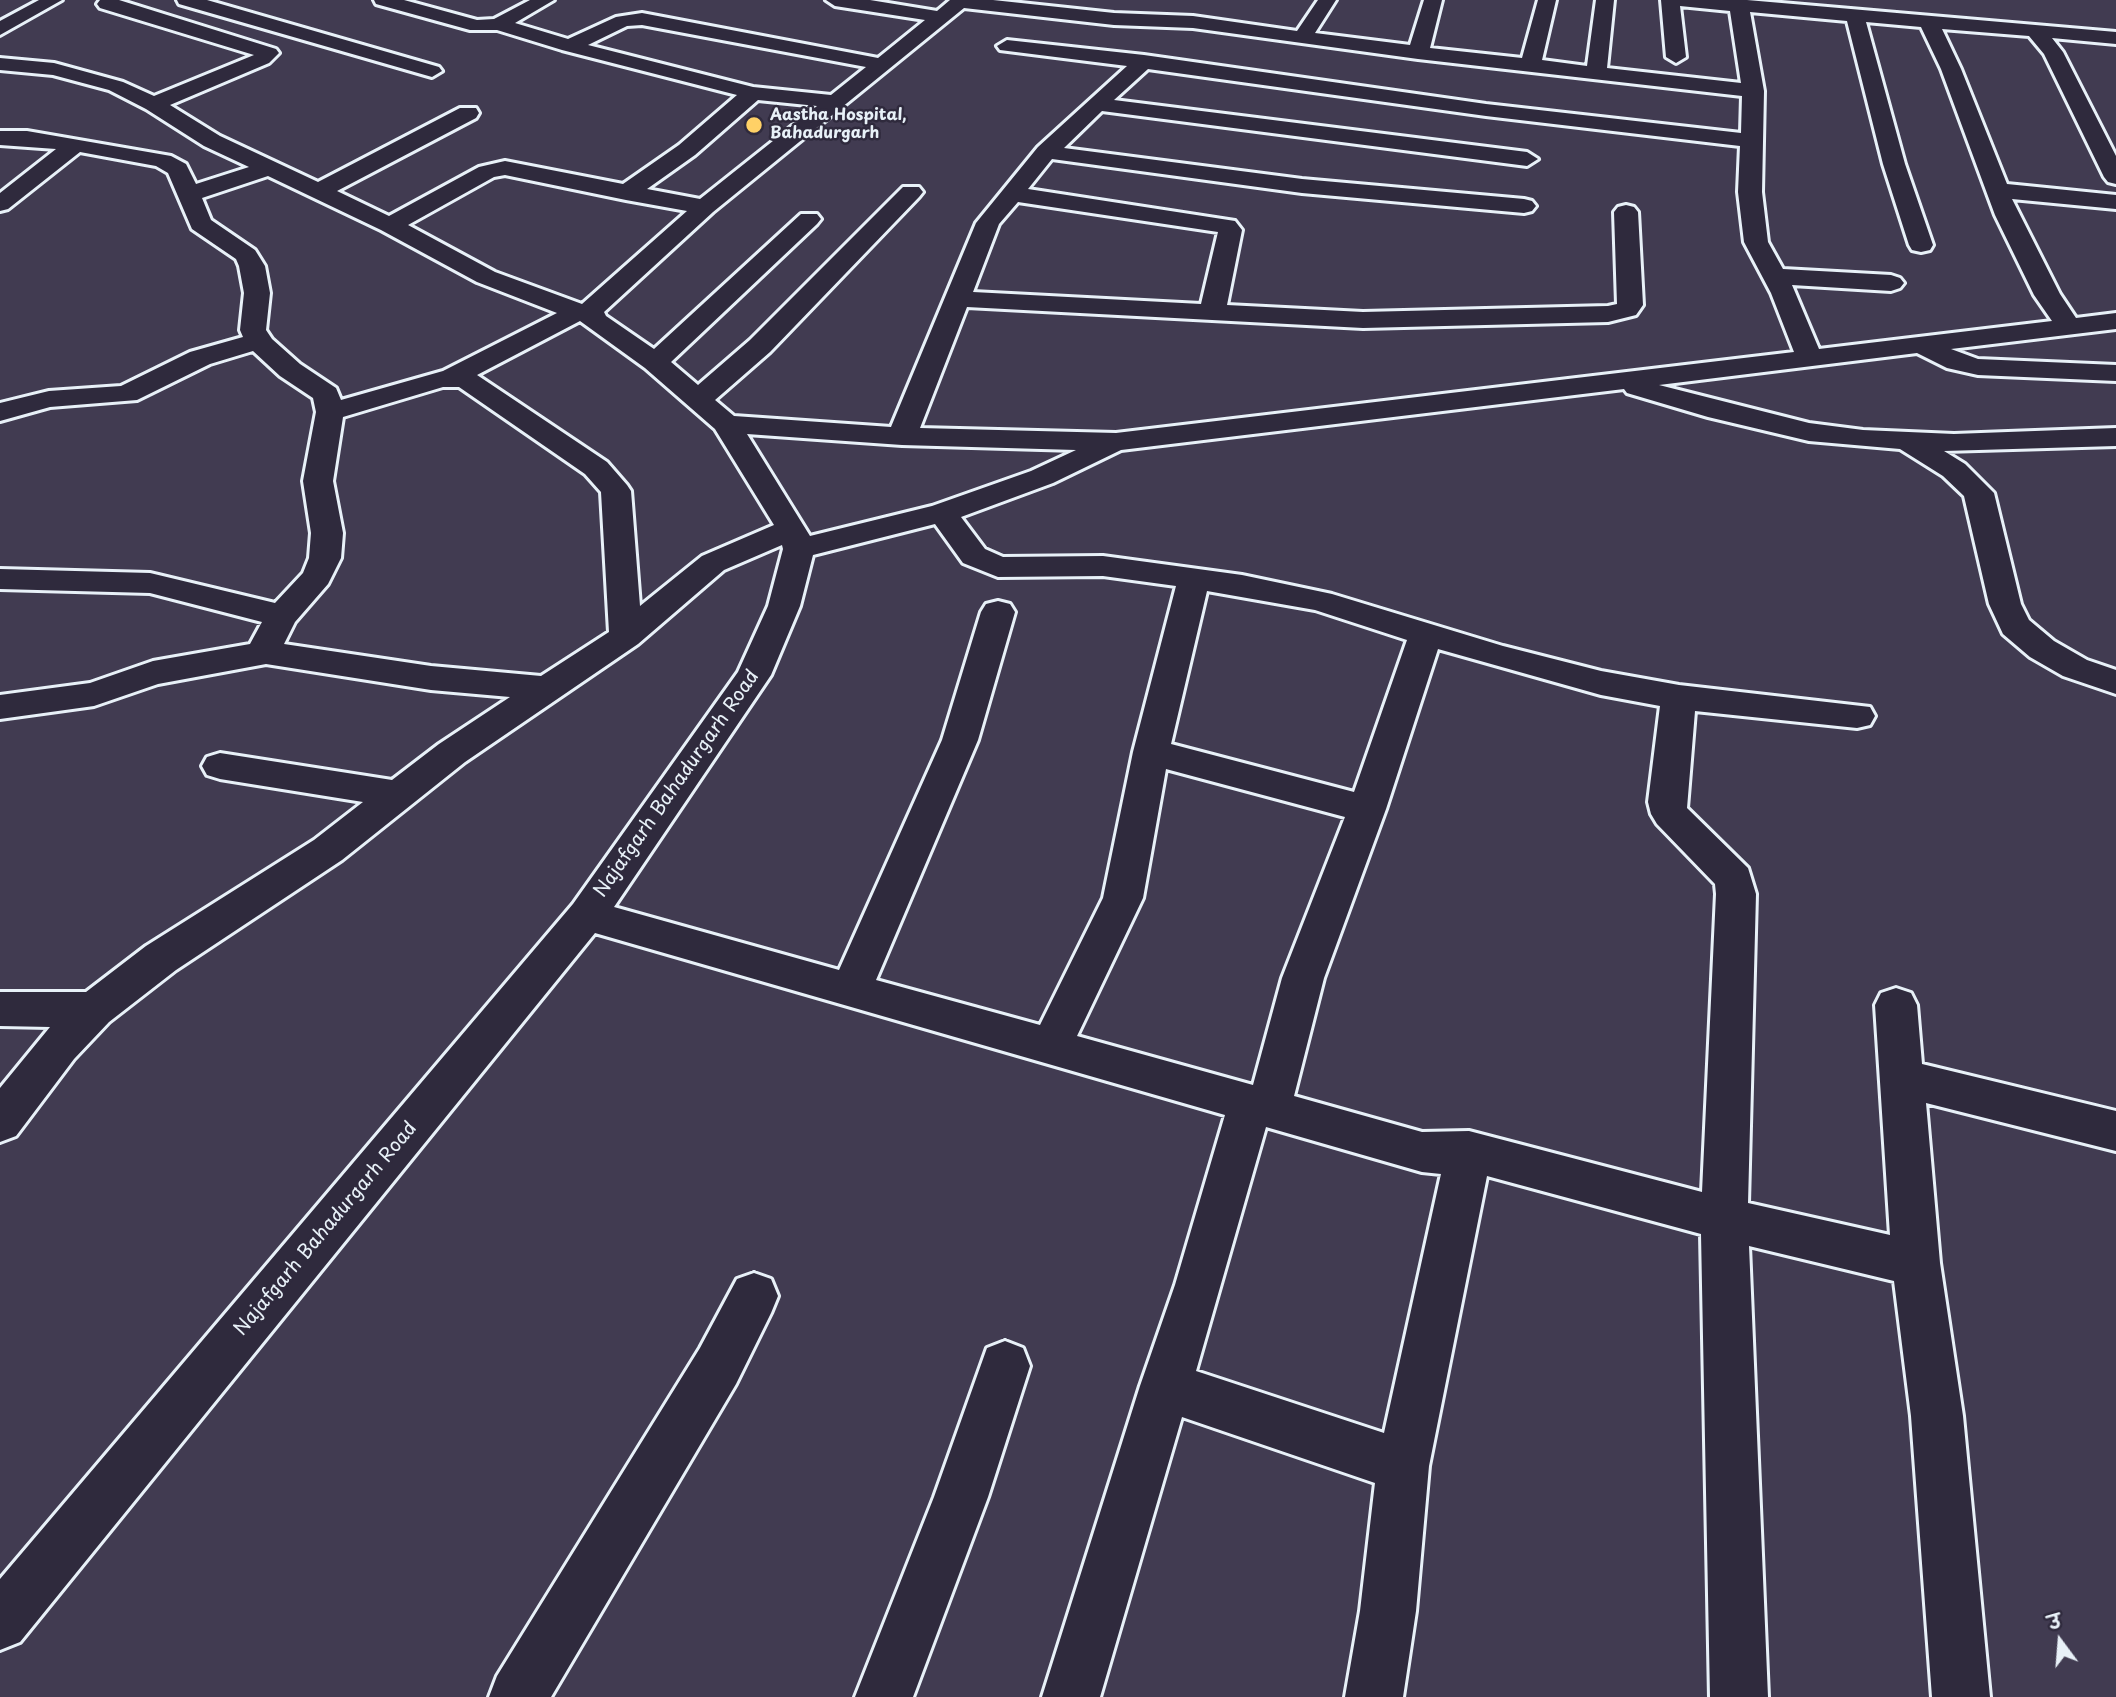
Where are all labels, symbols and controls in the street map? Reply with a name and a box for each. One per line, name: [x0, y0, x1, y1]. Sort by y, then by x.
place label: Aastha Hospital, Bahadurgarh: [770, 106, 906, 144]
marker: Aastha Hospital, Bahadurgarh: [744, 115, 764, 135]
street label: Najafgarh Bahadurgarh Road: [590, 666, 764, 902]
street label: Najafgarh Bahadurgarh Road: [230, 1118, 422, 1340]
north arrow: [2025, 1606, 2095, 1676]
text: उ: [2044, 1606, 2064, 1636]

